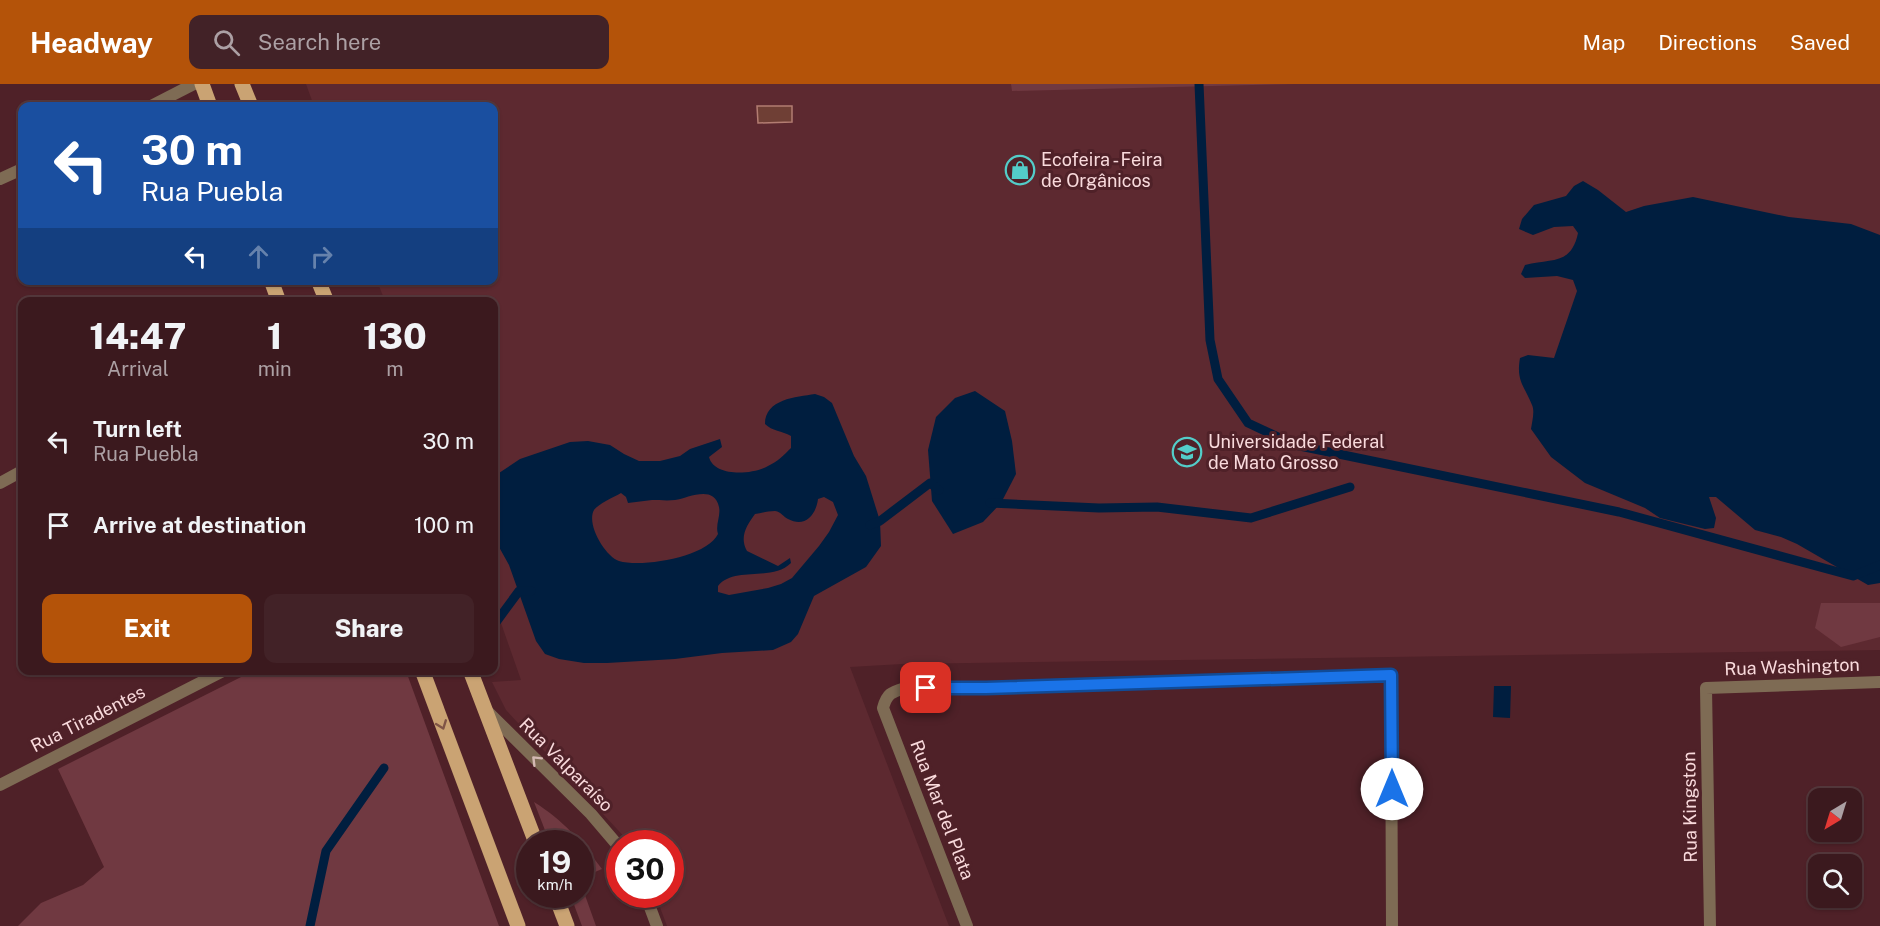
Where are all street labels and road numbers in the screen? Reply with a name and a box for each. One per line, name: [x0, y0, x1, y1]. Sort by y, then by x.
street label: Rua Washington: [1724, 654, 1860, 679]
street label: Rua Tiradentes: [27, 681, 149, 756]
street label: Rua Valparaíso: [515, 713, 618, 816]
street label: Rua Mar del Plata: [906, 737, 979, 883]
street label: Rua Kingston: [1678, 751, 1701, 863]

